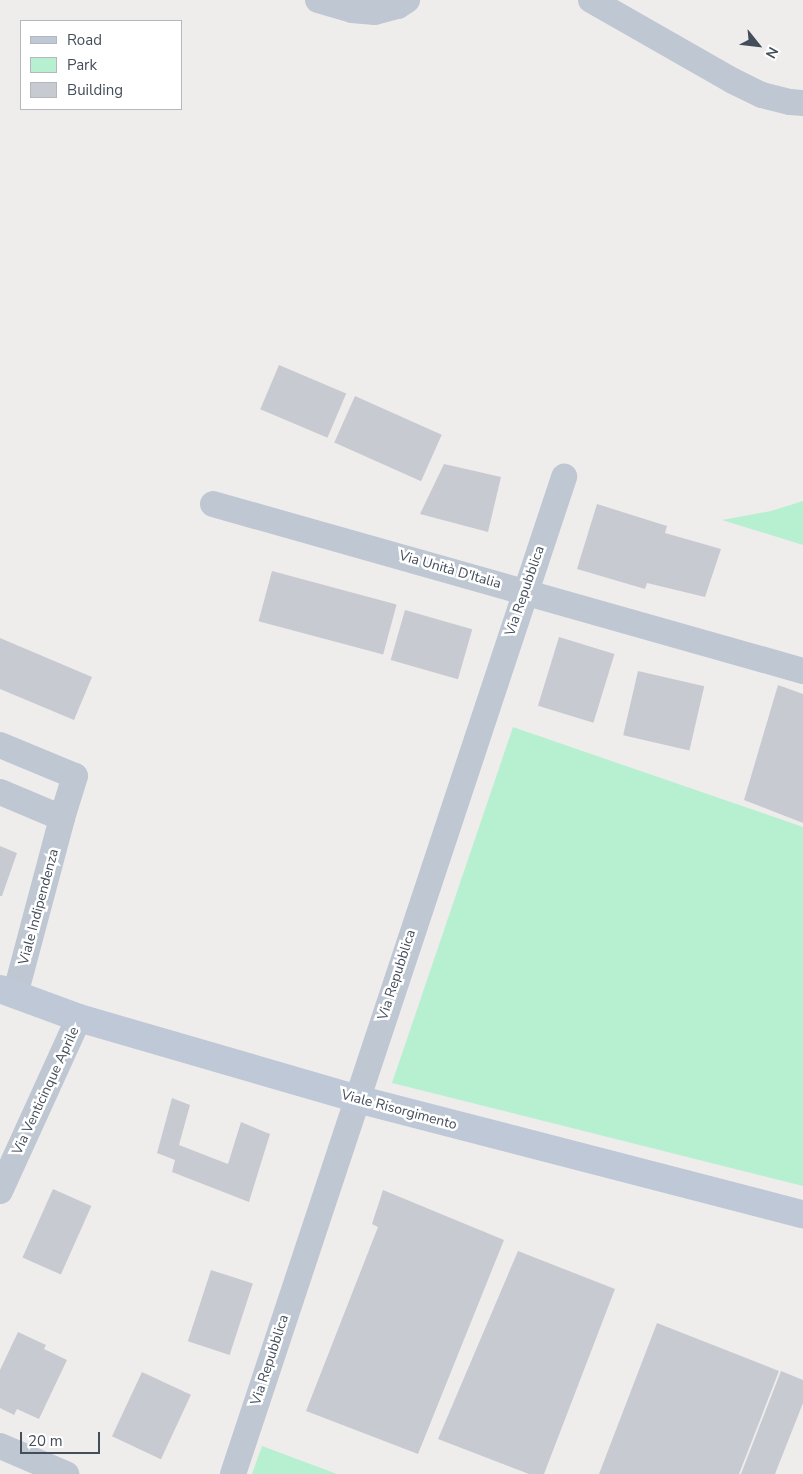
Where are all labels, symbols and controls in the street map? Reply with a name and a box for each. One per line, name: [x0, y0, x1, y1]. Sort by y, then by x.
legend: [20, 20, 182, 110]
north arrow: [733, 20, 783, 70]
text: Road: [67, 30, 102, 50]
text: N: [761, 43, 782, 62]
text: Park: [67, 55, 97, 75]
text: Building: [67, 80, 123, 100]
street label: Via Repubblica: [502, 544, 548, 638]
street label: Via Unità D'Italia: [397, 547, 503, 593]
street label: Viale Indipendenza: [15, 847, 63, 967]
street label: Via Repubblica: [374, 928, 420, 1022]
street label: Via Venticinque Aprile: [9, 1024, 83, 1158]
street label: Viale Risorgimento: [339, 1086, 459, 1134]
street label: Via Repubblica: [247, 1313, 293, 1407]
scale bar: [22, 1422, 102, 1454]
text: 20 m: [28, 1431, 63, 1451]

